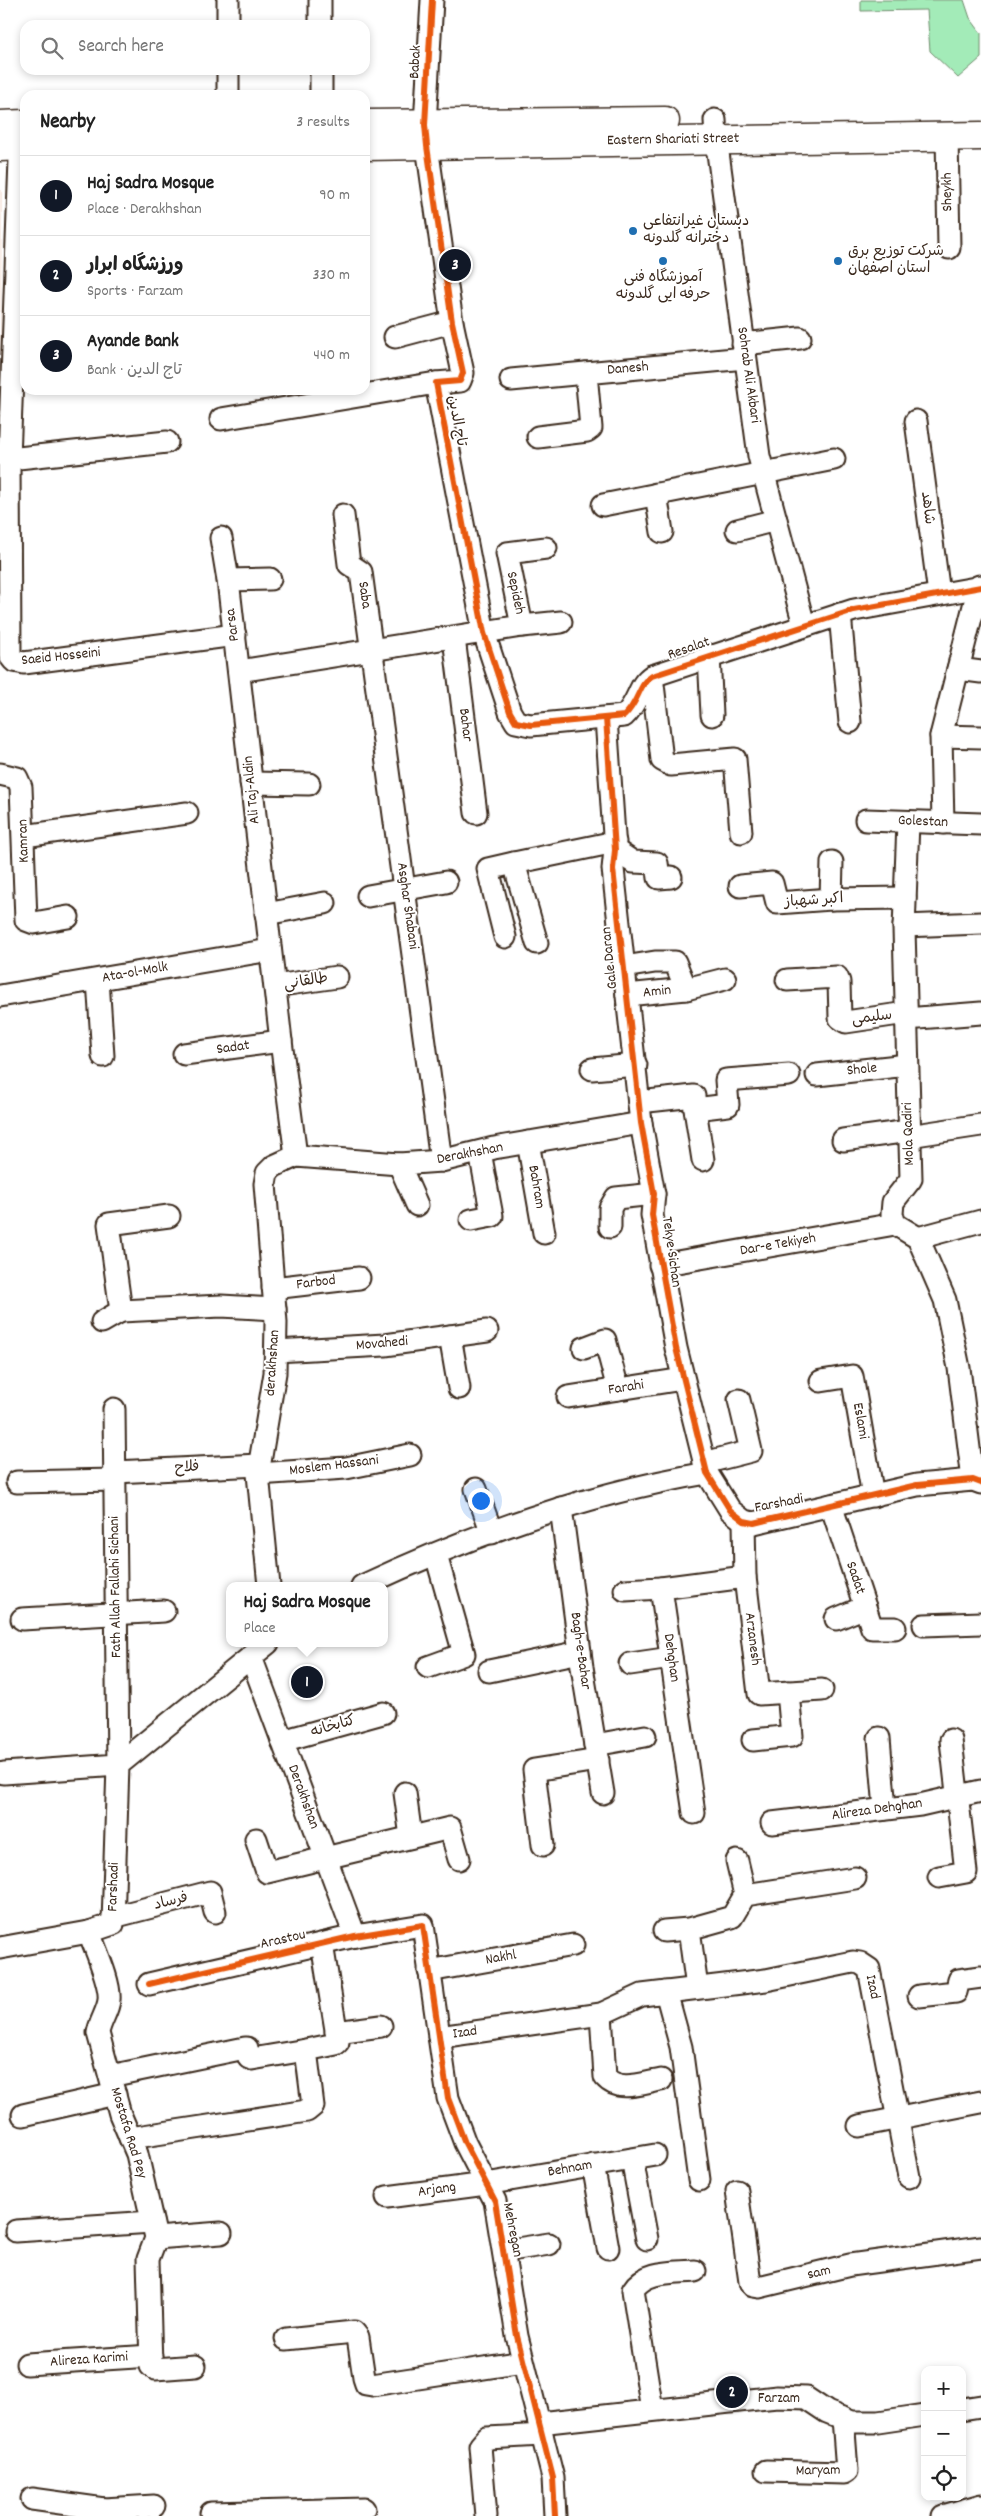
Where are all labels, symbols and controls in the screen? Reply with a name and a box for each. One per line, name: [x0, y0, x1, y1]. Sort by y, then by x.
search box: [20, 20, 370, 75]
icon: search: [38, 34, 66, 62]
text: Search here: [78, 34, 164, 61]
street label: Babak: [404, 45, 428, 79]
text: Nearby: [40, 108, 95, 138]
text: 3 results: [296, 111, 350, 134]
street label: Eastern Shariati Street: [607, 128, 740, 152]
text: Haj Sadra Mosque: [87, 171, 214, 198]
street label: Sheykh: [937, 172, 959, 212]
text: 1: [54, 184, 58, 207]
text: 90 m: [319, 184, 350, 207]
text: Place · Derakhshan: [87, 198, 202, 221]
place label: دبستان غیرانتفاعی دخترانه گلدونه: [643, 211, 749, 250]
marker: دبستان غیرانتفاعی دخترانه گلدونه: [627, 225, 639, 237]
place label: شرکت توزیع برق استان اصفهان: [848, 241, 944, 280]
pin: 3: [439, 246, 471, 284]
text: ورزشگاه ابرار: [87, 253, 183, 280]
marker: آموزشگاه فنی حرفه ایی گلدونه: [657, 255, 669, 267]
marker: شرکت توزیع برق استان اصفهان: [832, 255, 844, 267]
text: 2: [53, 264, 60, 287]
text: 330 m: [312, 264, 350, 287]
place label: آموزشگاه فنی حرفه ایی گلدونه: [616, 267, 710, 306]
text: Sports · Farzam: [87, 280, 183, 303]
street label: Sohrab Ali Akbari: [730, 326, 766, 425]
text: Ayande Bank: [87, 329, 179, 356]
text: 3: [52, 344, 60, 367]
text: 440 m: [313, 344, 350, 367]
street label: Danesh: [606, 356, 650, 382]
text: Bank · تاج الدین: [87, 359, 182, 382]
street label: تاج الدین: [440, 394, 472, 449]
street label: شاهد: [914, 490, 940, 526]
street label: Sepideh: [500, 569, 530, 617]
street label: Saba: [351, 580, 377, 611]
street label: Parsa: [220, 606, 246, 643]
street label: Resalat: [665, 631, 714, 666]
street label: Saeid Hosseini: [20, 642, 102, 672]
street label: Bahar: [452, 707, 478, 743]
street label: Ali Taj-Aldin: [237, 755, 267, 825]
street label: Golestan: [898, 810, 949, 834]
street label: Kamran: [12, 819, 36, 863]
street label: Asghar Shabani: [390, 861, 424, 951]
street label: اکبر شهباز: [783, 888, 844, 914]
street label: Gale Daran: [596, 926, 624, 990]
street label: Ata-ol-Molk: [100, 956, 170, 990]
street label: طالقانی: [282, 968, 330, 996]
street label: Amin: [642, 980, 672, 1004]
street label: سلیمی: [850, 1005, 894, 1031]
street label: Sadat: [215, 1035, 251, 1061]
street label: Shole: [846, 1057, 879, 1083]
street label: Mola Qadiri: [897, 1102, 921, 1166]
street label: Derakhshan: [435, 1137, 505, 1171]
street label: Bahram: [521, 1163, 551, 1211]
street label: Tekye Sichan: [655, 1215, 687, 1289]
street label: Dar-e Tekiyeh: [738, 1227, 818, 1262]
street label: Farbod: [295, 1270, 337, 1296]
street label: derakhshan: [260, 1329, 286, 1397]
street label: Movahedi: [355, 1331, 409, 1357]
street label: Farahi: [607, 1374, 646, 1402]
street label: Eslami: [846, 1401, 874, 1441]
street label: Moslem Hassani: [288, 1450, 380, 1482]
street label: فلاح: [174, 1456, 200, 1480]
your location: [468, 1488, 494, 1514]
street label: Farshadi: [753, 1488, 806, 1520]
street label: Fath Allah Fallahi Sichani: [104, 1515, 128, 1658]
street label: Sadat: [839, 1559, 871, 1598]
popup: [226, 1582, 388, 1647]
text: Haj Sadra Mosque: [243, 1590, 371, 1617]
street label: Bagh-e-Bahar: [564, 1611, 596, 1692]
street label: Arzanesh: [738, 1611, 766, 1667]
text: Place: [243, 1617, 276, 1640]
street label: Dehghan: [657, 1632, 685, 1684]
pin: 1: [291, 1663, 323, 1701]
street label: کتابخانه: [308, 1710, 358, 1744]
street label: Derakhshan: [281, 1762, 325, 1832]
street label: Alireza Dehghan: [830, 1793, 924, 1827]
street label: Farshadi: [102, 1862, 126, 1912]
street label: فرساد: [152, 1887, 190, 1917]
street label: Arastou: [258, 1924, 308, 1956]
street label: Nakhl: [484, 1944, 519, 1972]
street label: Izad: [859, 1973, 885, 2001]
street label: Izad: [451, 2020, 479, 2046]
street label: Mostafa Rad Pey: [104, 2085, 153, 2182]
street label: Behnam: [546, 2154, 594, 2184]
street label: Arjang: [417, 2176, 457, 2204]
street label: Mehregan: [496, 2201, 528, 2259]
street label: sam: [805, 2260, 833, 2286]
street label: Alireza Karimi: [49, 2346, 129, 2374]
map controls: [921, 2366, 966, 2501]
button: +: [921, 2366, 966, 2411]
pin: 2: [716, 2373, 748, 2411]
street label: Farzam: [758, 2388, 800, 2410]
button: −: [921, 2411, 966, 2456]
button: locate: [921, 2456, 966, 2501]
street label: Maryam: [795, 2460, 841, 2482]

